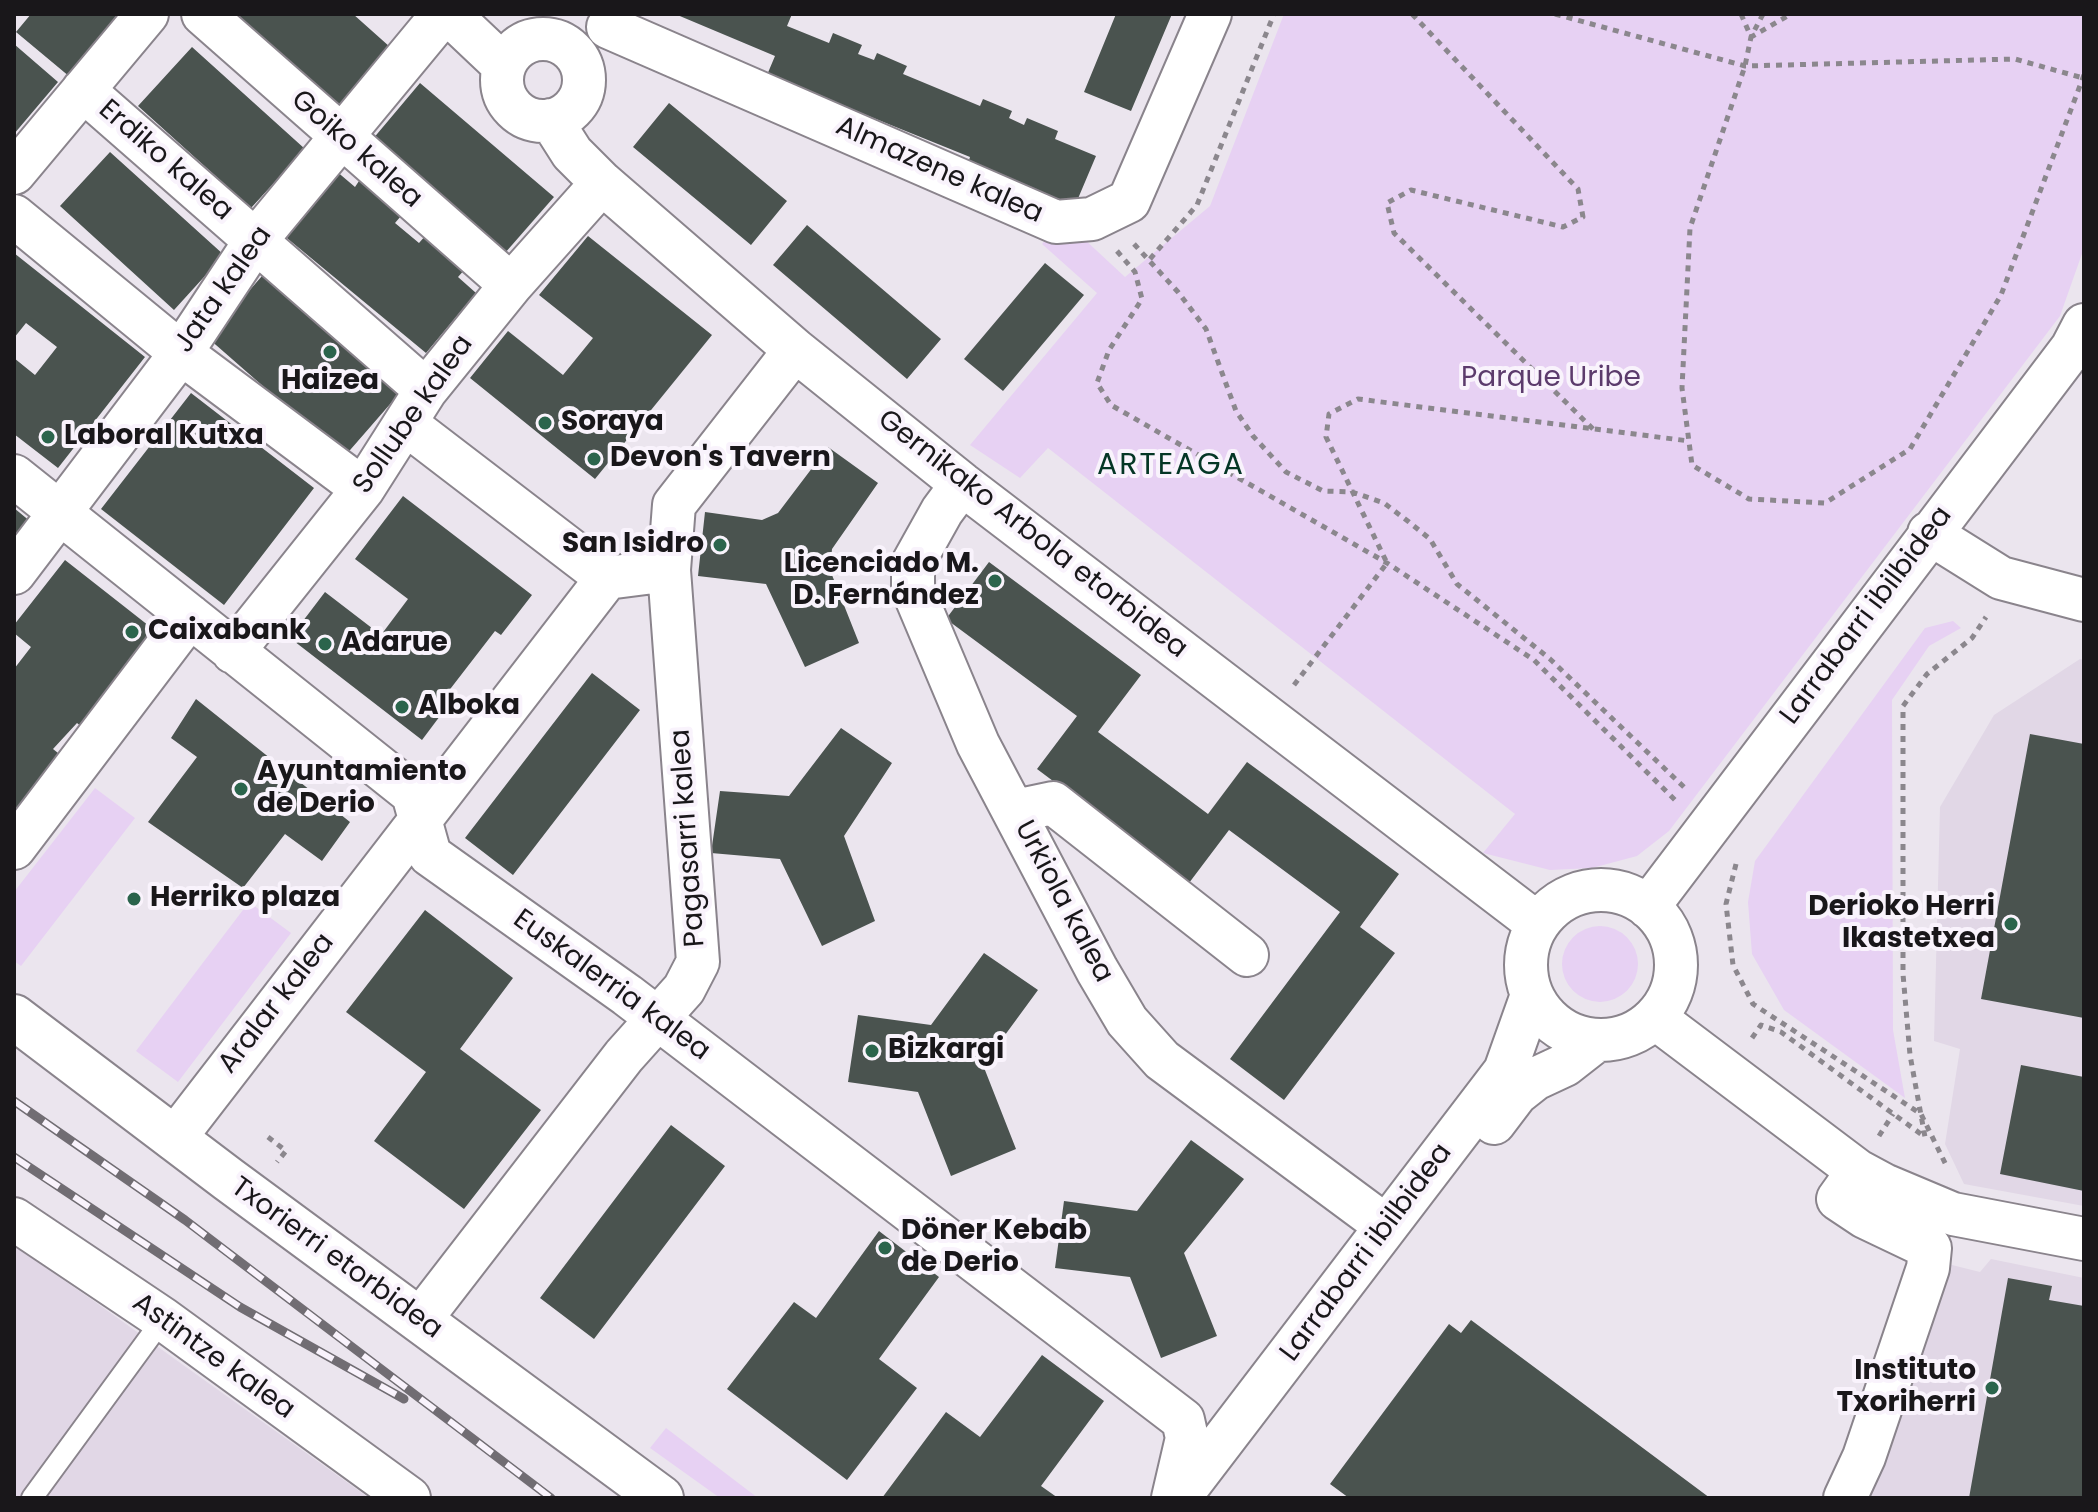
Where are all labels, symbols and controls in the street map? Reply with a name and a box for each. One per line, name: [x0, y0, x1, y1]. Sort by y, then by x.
street label: Goiko kalea: [283, 84, 429, 216]
street label: Erdiko kalea: [91, 94, 239, 228]
street label: Almazene kalea: [830, 110, 1048, 232]
street label: Jata kalea: [168, 220, 280, 360]
street label: Sollube kalea: [347, 329, 481, 501]
marker: Haizea: [321, 343, 339, 361]
park label: Parque Uribe: [1461, 362, 1641, 396]
place label: Haizea: [281, 365, 379, 399]
street label: Gernikako Arbola etorbidea: [870, 404, 1194, 666]
place label: Soraya: [561, 406, 664, 440]
marker: Soraya: [536, 414, 554, 432]
place label: Laboral Kutxa: [64, 420, 264, 454]
marker: Laboral Kutxa: [39, 428, 57, 446]
place label: Devon's Tavern: [610, 442, 831, 476]
district label: ARTEAGA: [1097, 448, 1245, 484]
marker: Devon's Tavern: [585, 450, 603, 468]
street label: Larrabarri ibilbidea: [1774, 500, 1960, 732]
place label: San Isidro: [562, 528, 704, 562]
marker: San Isidro: [711, 536, 729, 554]
place label: Licenciado M. D. Fernández: [784, 548, 979, 614]
marker: Licenciado M. D. Fernández: [986, 572, 1004, 590]
place label: Caixabank: [148, 615, 306, 649]
marker: Caixabank: [123, 623, 141, 641]
place label: Adarue: [341, 627, 448, 661]
marker: Adarue: [316, 635, 334, 653]
place label: Alboka: [418, 690, 520, 724]
marker: Alboka: [393, 698, 411, 716]
street label: Pagasarri kalea: [665, 728, 713, 948]
place label: Ayuntamiento de Derio: [257, 756, 467, 822]
marker: Ayuntamiento de Derio: [232, 780, 250, 798]
street label: Urkiola kalea: [1006, 815, 1120, 989]
place label: Herriko plaza: [150, 882, 340, 916]
marker: Herriko plaza: [125, 890, 143, 908]
place label: Derioko Herri Ikastetxea: [1808, 891, 1995, 957]
street label: Euskalerria kalea: [506, 903, 716, 1069]
marker: Derioko Herri Ikastetxea: [2002, 915, 2020, 933]
street label: Aralar kalea: [212, 927, 342, 1081]
place label: Bizkargi: [888, 1034, 1004, 1068]
marker: Bizkargi: [863, 1042, 881, 1060]
street label: Larrabarri ibilbidea: [1274, 1137, 1460, 1369]
street label: Txorierri etorbidea: [224, 1171, 448, 1347]
place label: Döner Kebab de Derio: [901, 1215, 1087, 1281]
marker: Döner Kebab de Derio: [876, 1239, 894, 1257]
street label: Astintze kalea: [125, 1287, 301, 1427]
place label: Instituto Txoriherri: [1837, 1355, 1976, 1421]
marker: Instituto Txoriherri: [1983, 1379, 2001, 1397]

